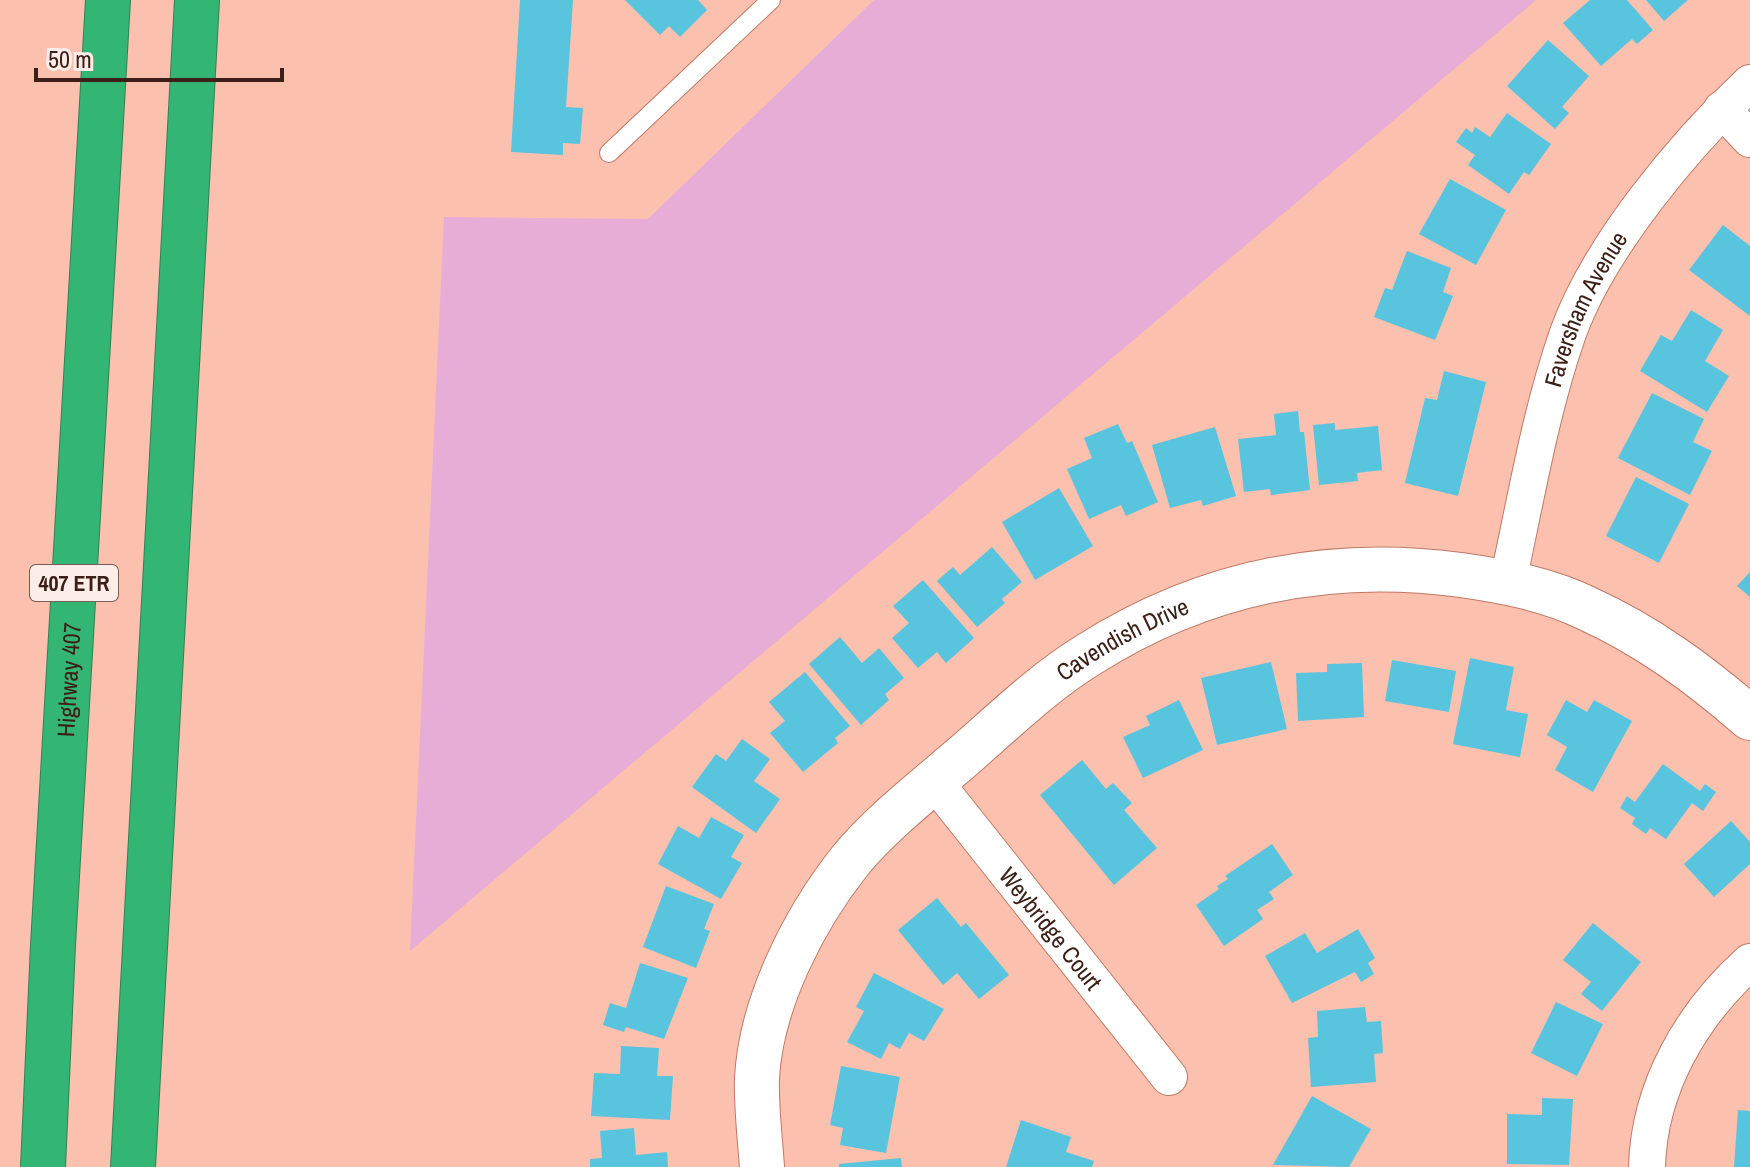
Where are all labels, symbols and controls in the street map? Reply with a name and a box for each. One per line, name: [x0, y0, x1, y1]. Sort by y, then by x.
scale bar: [36, 32, 282, 82]
text: 50 m: [48, 43, 92, 75]
street label: Faversham Avenue: [1536, 225, 1634, 390]
road number: 407 ETR: [30, 565, 118, 601]
street label: Cavendish Drive: [1049, 590, 1193, 688]
street label: Highway 407: [49, 621, 88, 738]
street label: Weybridge Court: [992, 860, 1110, 997]

